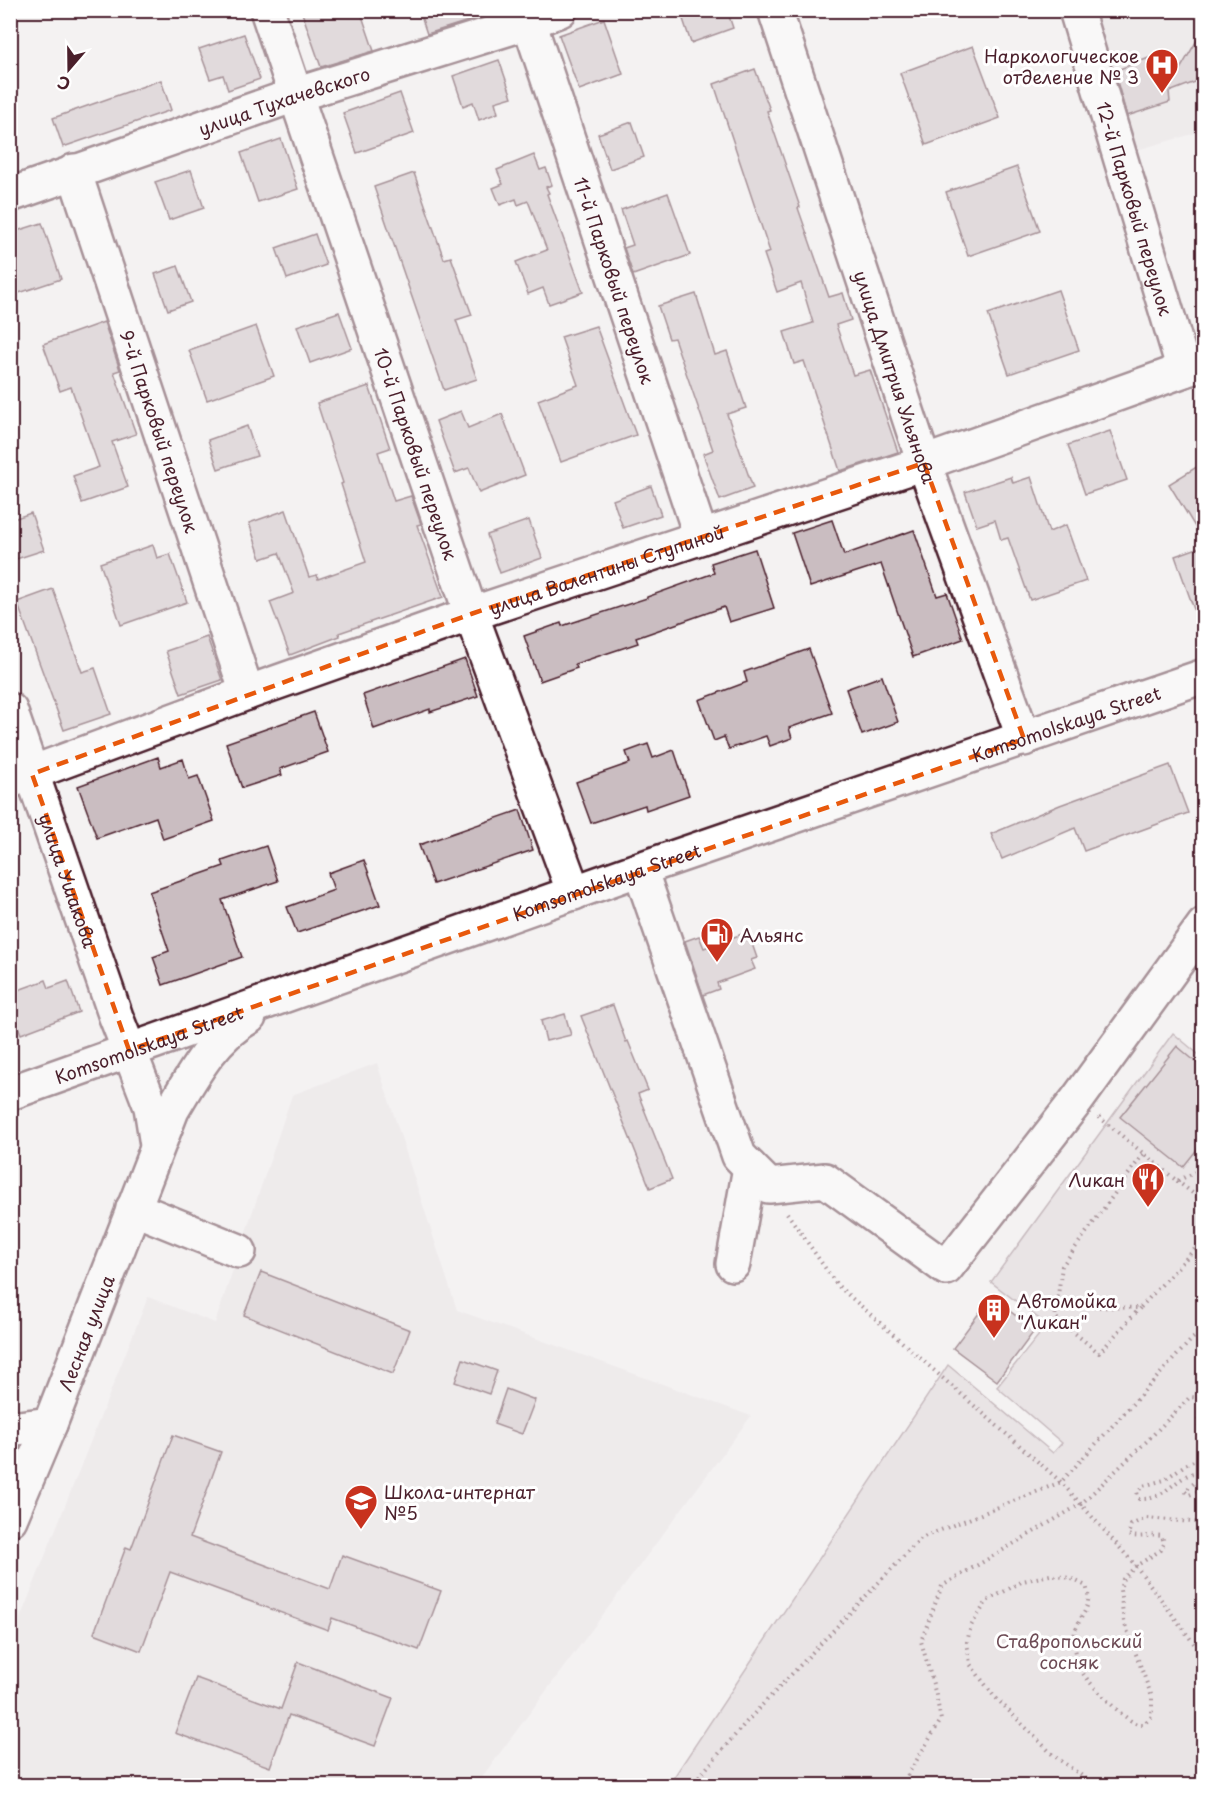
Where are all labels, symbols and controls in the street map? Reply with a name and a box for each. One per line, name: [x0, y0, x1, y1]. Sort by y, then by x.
north arrow: [39, 39, 99, 99]
place label: Наркологическое отделение № 3: [984, 42, 1139, 90]
hospital icon: Наркологическое отделение № 3: [1144, 47, 1180, 94]
street label: улица Тухачевского: [194, 59, 373, 141]
text: С: [54, 71, 73, 97]
street label: 12-й Парковый переулок: [1091, 98, 1180, 319]
street label: 11-й Парковый переулок: [568, 173, 662, 387]
street label: улица Дмитрия Ульянова: [848, 266, 944, 488]
street label: 9-й Парковый переулок: [114, 326, 206, 536]
street label: 10-й Парковый переулок: [368, 344, 465, 564]
street label: улица Валентины Ступиной: [485, 517, 727, 621]
street label: Komsomolskaya Street: [968, 678, 1164, 768]
street label: улица Ушакова: [33, 809, 105, 952]
street label: Komsomolskaya Street: [509, 836, 704, 927]
fuel station icon: Альянс: [699, 916, 735, 963]
place label: Альянс: [740, 921, 804, 948]
street label: Komsomolskaya Street: [51, 998, 246, 1090]
restaurant icon: Ликан: [1130, 1161, 1166, 1208]
place label: Ликан: [1068, 1166, 1125, 1193]
street label: Лесная улица: [51, 1270, 120, 1395]
place label: Автомойка "Ликан": [1017, 1287, 1118, 1335]
building icon: Автомойка "Ликан": [976, 1292, 1012, 1339]
place label: Школа-интернат №5: [384, 1478, 536, 1526]
school or university icon: Школа-интернат №5: [343, 1483, 379, 1530]
park label: Ставропольский сосняк: [996, 1627, 1142, 1675]

